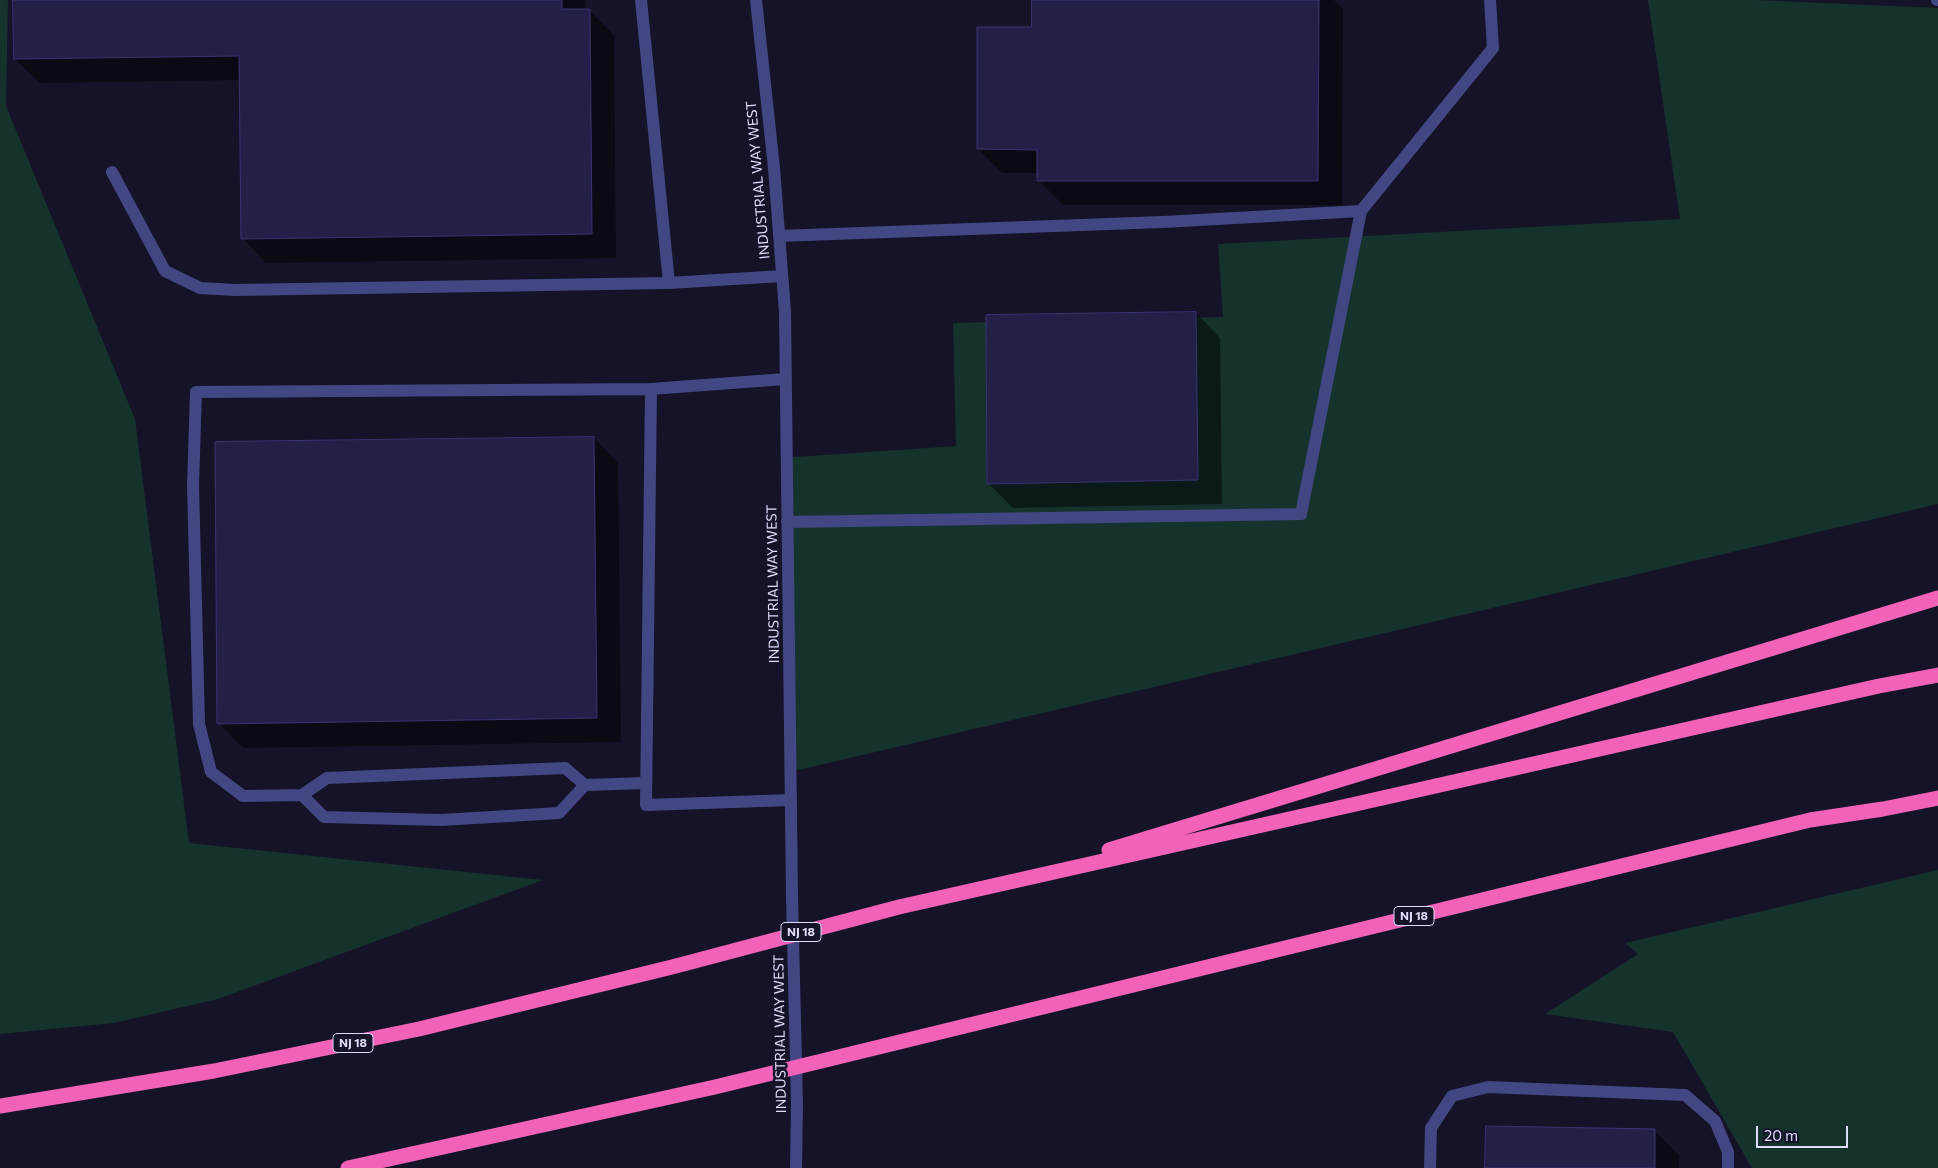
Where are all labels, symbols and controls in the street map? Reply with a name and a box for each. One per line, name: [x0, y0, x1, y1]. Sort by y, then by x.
street label: INDUSTRIAL WAY WEST: [743, 100, 773, 260]
street label: INDUSTRIAL WAY WEST: [763, 504, 783, 664]
road number: NJ 18: [1394, 906, 1434, 926]
road number: NJ 18: [781, 922, 821, 942]
street label: INDUSTRIAL WAY WEST: [770, 954, 790, 1114]
road number: NJ 18: [333, 1034, 373, 1052]
scale bar: [1758, 1116, 1850, 1148]
text: 20 m: [1764, 1126, 1798, 1144]

